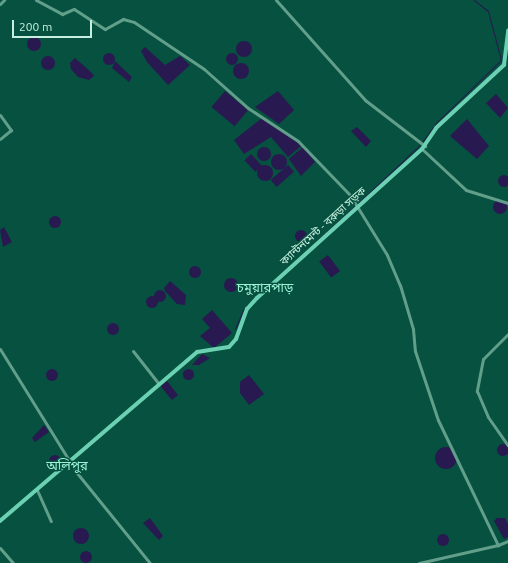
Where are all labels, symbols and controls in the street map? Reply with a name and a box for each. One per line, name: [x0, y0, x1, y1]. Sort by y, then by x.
scale bar: [14, 12, 94, 38]
text: 200 m: [19, 20, 52, 33]
street label: ক্যান্টনমেন্ট - বরুড়া সড়ক: [277, 184, 369, 268]
district label: চমুয়ারপাড়: [237, 279, 293, 295]
district label: অলিপুর: [46, 457, 88, 473]

